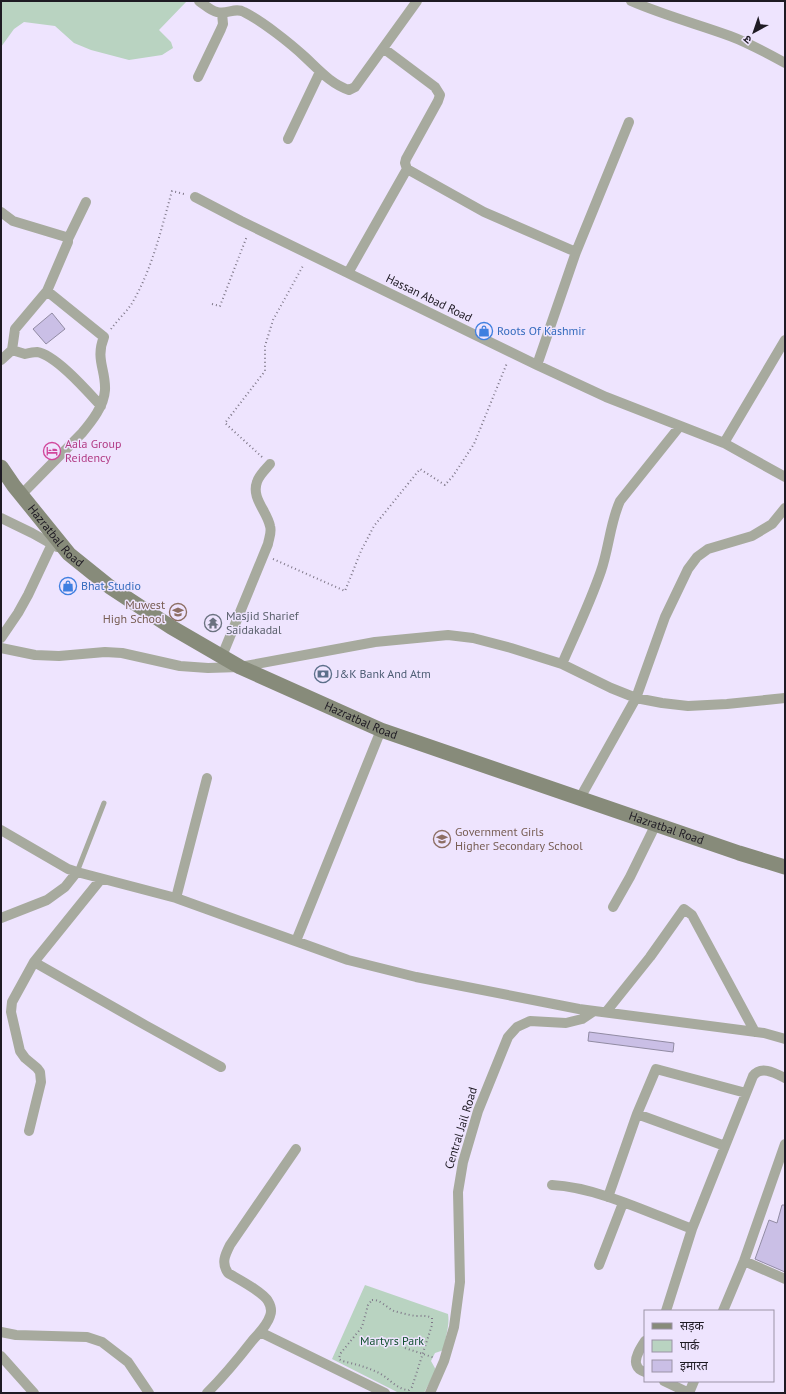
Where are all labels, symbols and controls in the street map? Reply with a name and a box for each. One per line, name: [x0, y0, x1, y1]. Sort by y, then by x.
north arrow: [734, 12, 774, 52]
text: उ: [740, 32, 755, 47]
street label: Hassan Abad Road: [384, 270, 475, 325]
shop icon: Roots Of Kashmir: [474, 321, 494, 341]
place label: Roots Of Kashmir: [497, 323, 586, 338]
place label: Aala Group Reidency: [65, 436, 121, 465]
hotel icon: Aala Group Reidency: [42, 441, 62, 461]
street label: Hazratbal Road: [25, 501, 87, 570]
shop icon: Bhat Studio: [58, 576, 78, 596]
place label: Bhat Studio: [81, 578, 141, 593]
place label: Muwest High School: [103, 597, 165, 626]
school or university icon: Muwest High School: [168, 602, 188, 622]
place label: Masjid Sharief Saidakadal: [226, 608, 300, 637]
temple icon: Masjid Sharief Saidakadal: [203, 613, 223, 633]
bank icon: J&K Bank And Atm: [313, 664, 333, 684]
place label: J&K Bank And Atm: [335, 666, 431, 681]
street label: Hazratbal Road: [322, 698, 400, 742]
street label: Hazratbal Road: [627, 808, 706, 847]
place label: Government Girls Higher Secondary School: [455, 824, 583, 853]
school or university icon: Government Girls Higher Secondary School: [432, 829, 452, 849]
street label: Central Jail Road: [441, 1085, 480, 1171]
legend: [644, 1310, 774, 1382]
text: सड़क: [680, 1318, 705, 1333]
park label: Martyrs Park: [360, 1333, 424, 1348]
text: पार्क: [680, 1338, 700, 1353]
text: इमारत: [680, 1358, 709, 1373]

